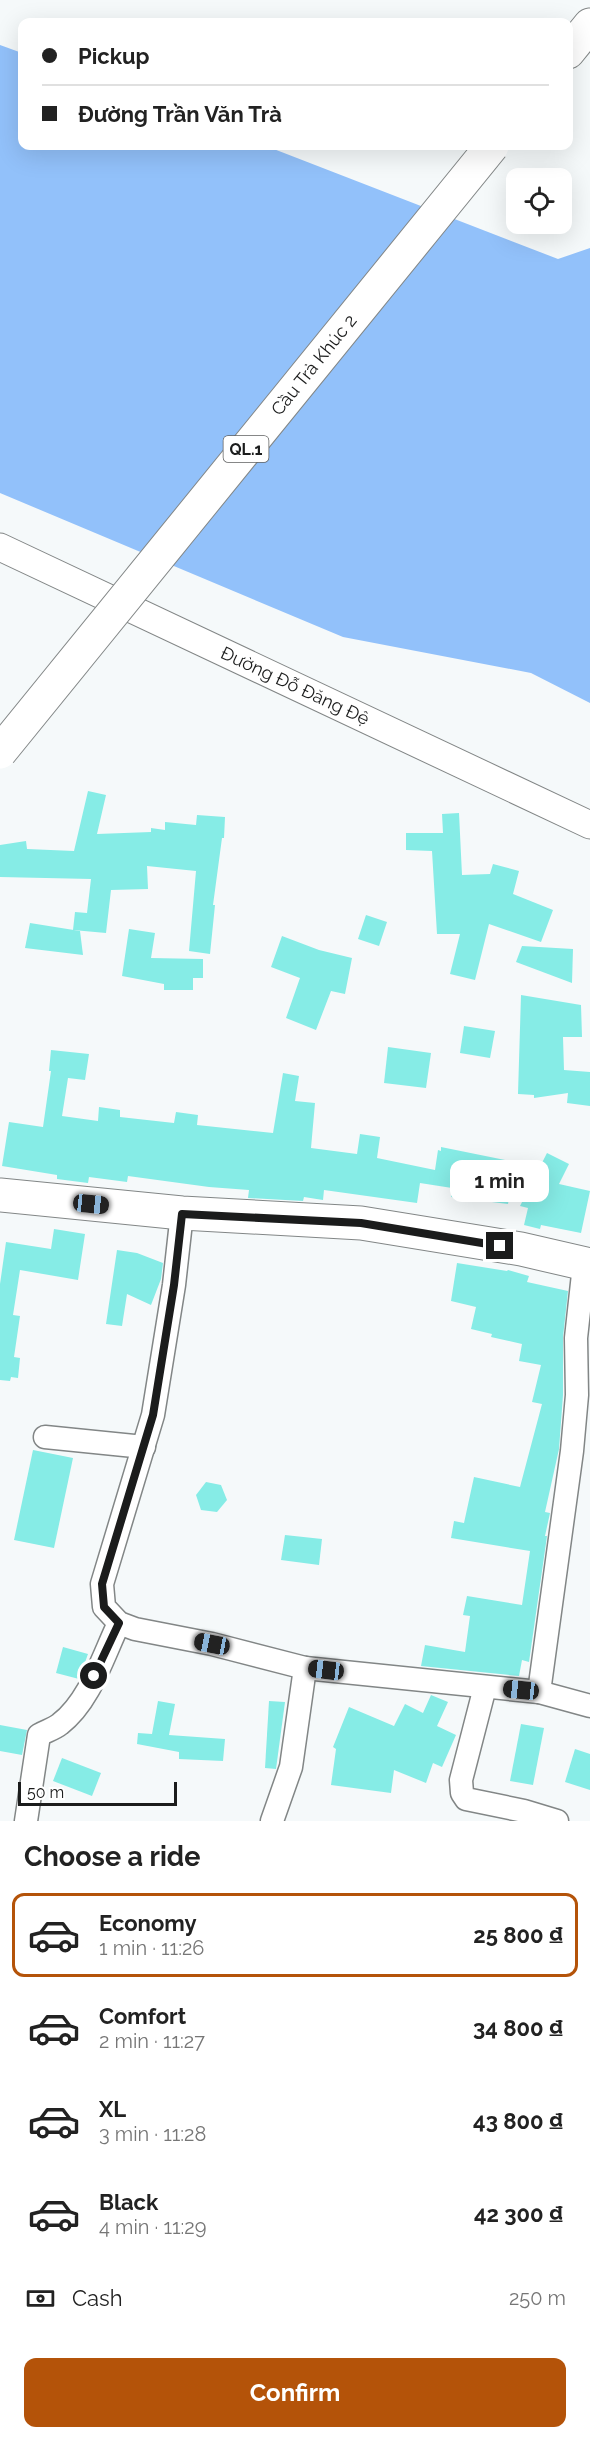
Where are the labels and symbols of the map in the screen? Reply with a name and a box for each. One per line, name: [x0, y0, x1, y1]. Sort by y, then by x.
street label: Cầu Trà Khúc 2: [267, 310, 361, 419]
road number: QL.1: [224, 436, 268, 462]
street label: Đường Đỗ Đăng Đệ: [218, 642, 373, 729]
callout: 1 min: [450, 1159, 550, 1201]
car: [72, 1193, 110, 1215]
route end: [486, 1232, 513, 1259]
car: [193, 1632, 231, 1656]
car: [307, 1659, 345, 1681]
route start: [80, 1662, 107, 1689]
car: [502, 1679, 540, 1701]
scale bar: [18, 1779, 177, 1806]

